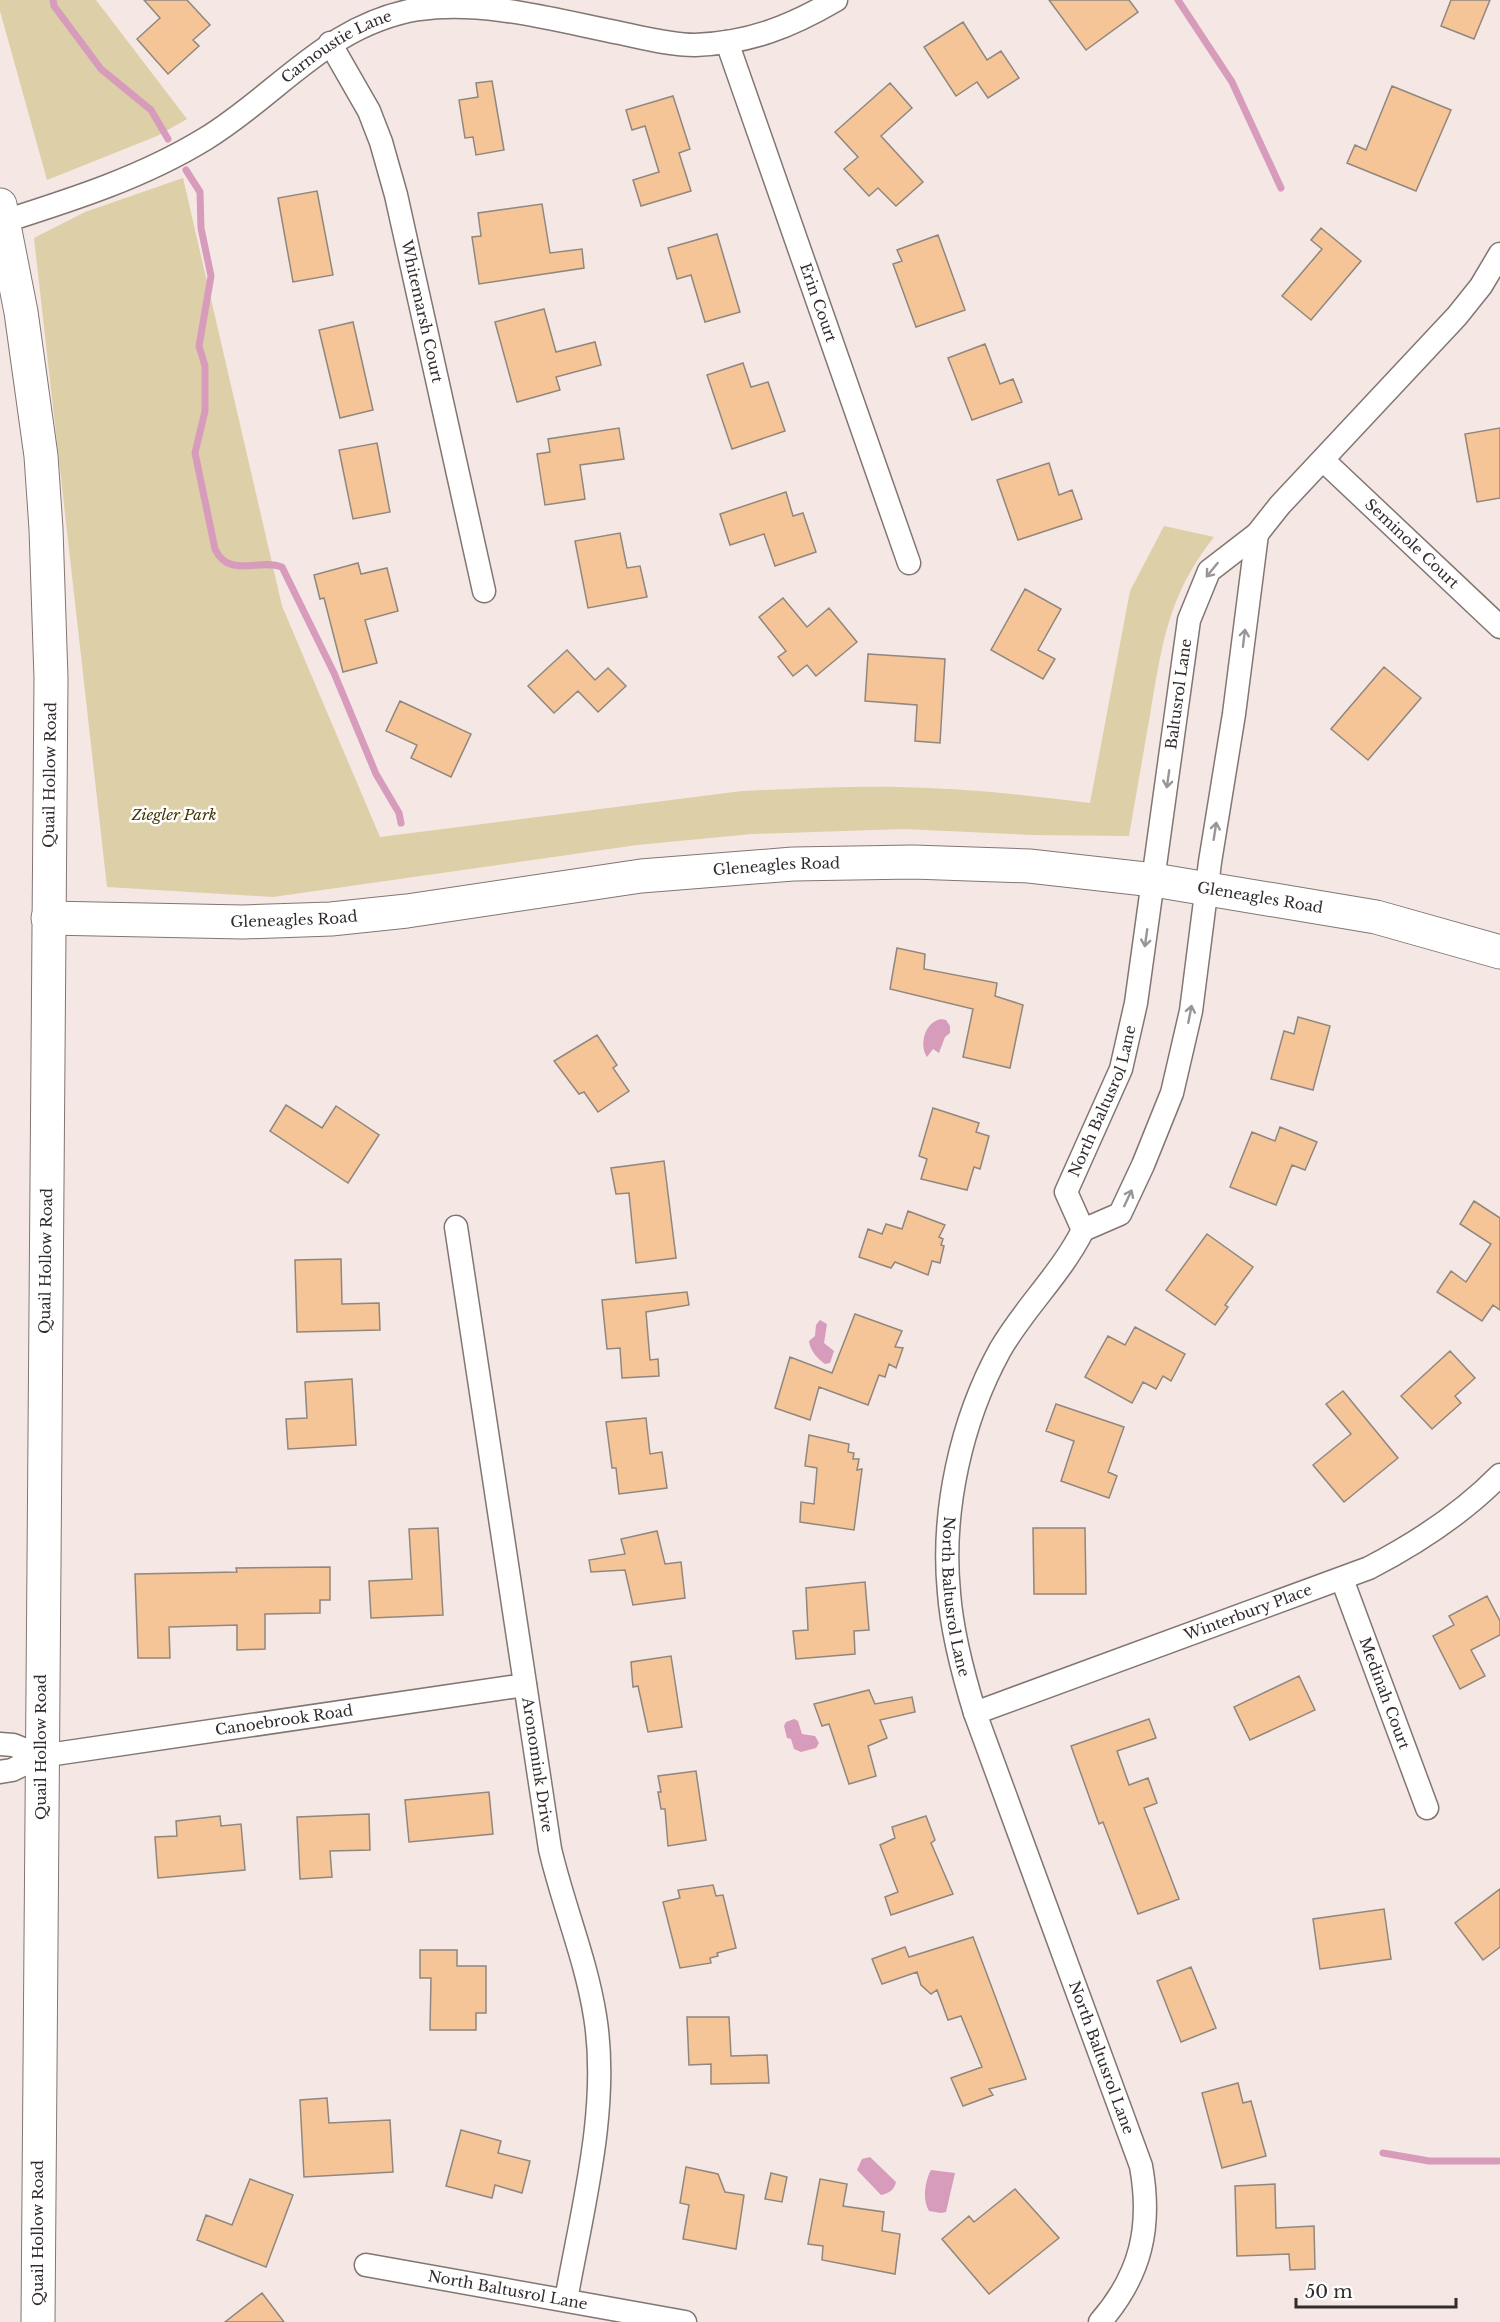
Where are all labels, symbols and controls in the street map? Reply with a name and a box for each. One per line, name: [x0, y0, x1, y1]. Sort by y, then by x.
street label: Carnoustie Lane: [277, 6, 394, 87]
street label: Whitemarsh Court: [397, 237, 447, 385]
street label: Erin Court: [796, 260, 841, 345]
street label: Seminole Court: [1361, 495, 1463, 592]
one-way arrow: [1206, 562, 1219, 578]
one-way arrow: [1239, 628, 1250, 648]
street label: Baltusrol Lane: [1161, 637, 1195, 750]
street label: Quail Hollow Road: [39, 702, 60, 848]
one-way arrow: [1162, 768, 1173, 788]
park label: Ziegler Park: [131, 805, 216, 824]
one-way arrow: [1210, 821, 1221, 841]
street label: Gleneagles Road: [712, 853, 840, 879]
street label: Gleneagles Road: [1196, 877, 1325, 917]
street label: Gleneagles Road: [230, 906, 358, 931]
one-way arrow: [1140, 927, 1151, 947]
one-way arrow: [1184, 1005, 1195, 1024]
street label: North Baltusrol Lane: [1064, 1023, 1140, 1180]
street label: Quail Hollow Road: [35, 1188, 56, 1334]
one-way arrow: [1122, 1189, 1134, 1207]
street label: North Baltusrol Lane: [938, 1516, 974, 1679]
street label: Winterbury Place: [1180, 1580, 1315, 1645]
street label: Medinah Court: [1356, 1635, 1414, 1752]
street label: Quail Hollow Road: [31, 1674, 50, 1820]
street label: Aronomink Drive: [518, 1695, 557, 1834]
street label: Canoebrook Road: [214, 1700, 354, 1739]
street label: North Baltusrol Lane: [1065, 1978, 1139, 2137]
street label: Quail Hollow Road: [28, 2160, 47, 2306]
street label: North Baltusrol Lane: [427, 2266, 589, 2313]
scale bar: [1296, 2271, 1456, 2309]
text: 50 m: [1305, 2281, 1353, 2303]

